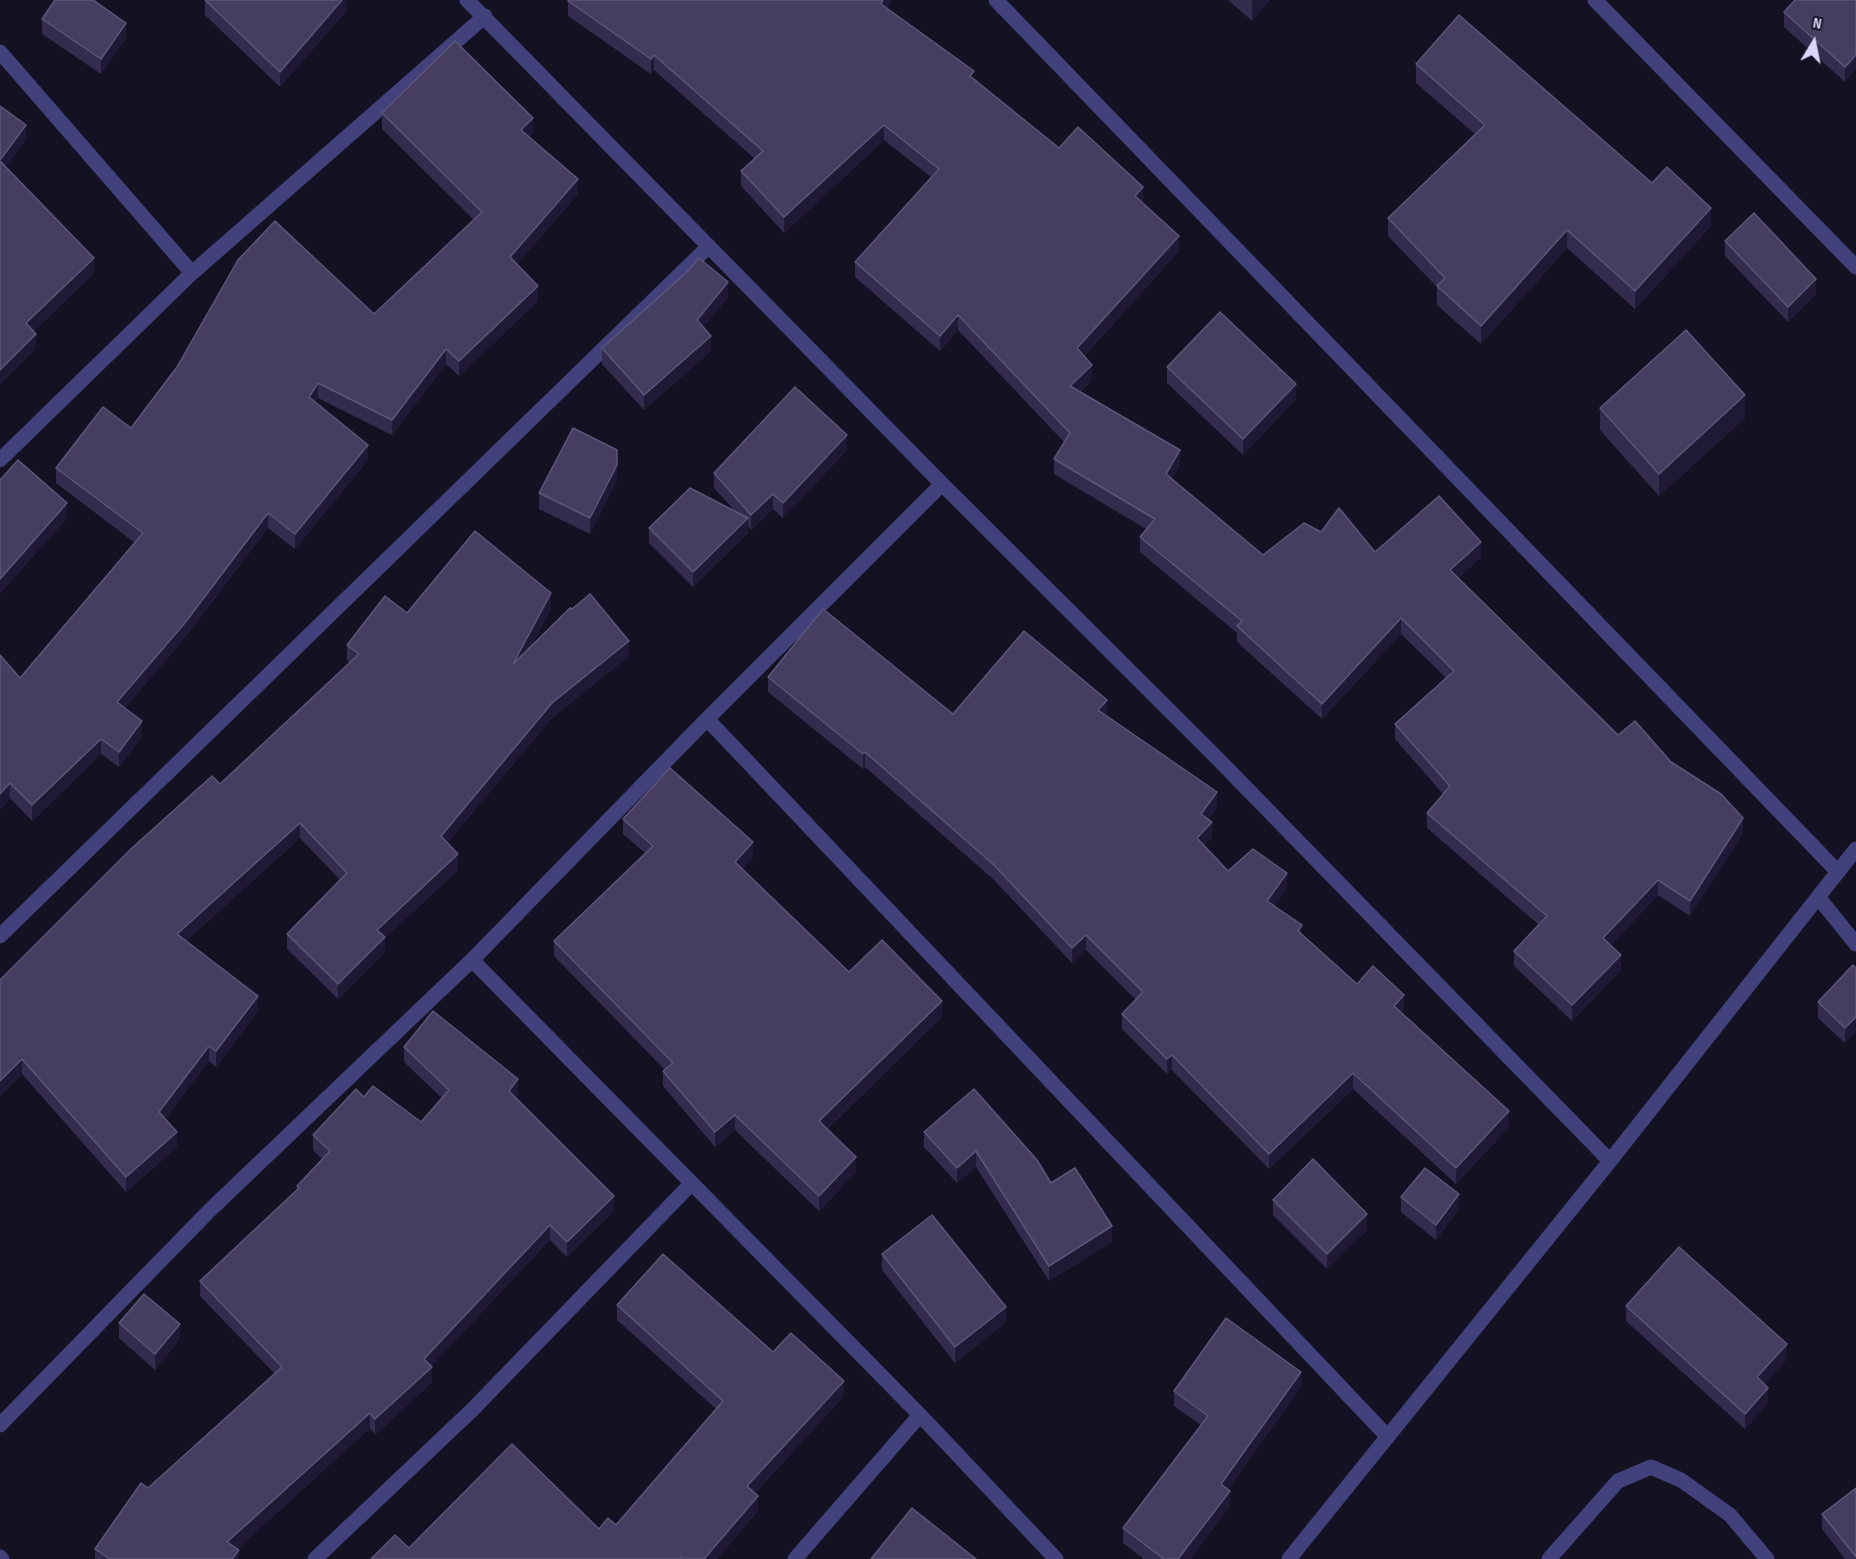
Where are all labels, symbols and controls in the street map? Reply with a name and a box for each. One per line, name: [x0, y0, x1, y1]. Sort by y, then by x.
north arrow: [1784, 12, 1844, 72]
text: N: [1811, 14, 1823, 34]

